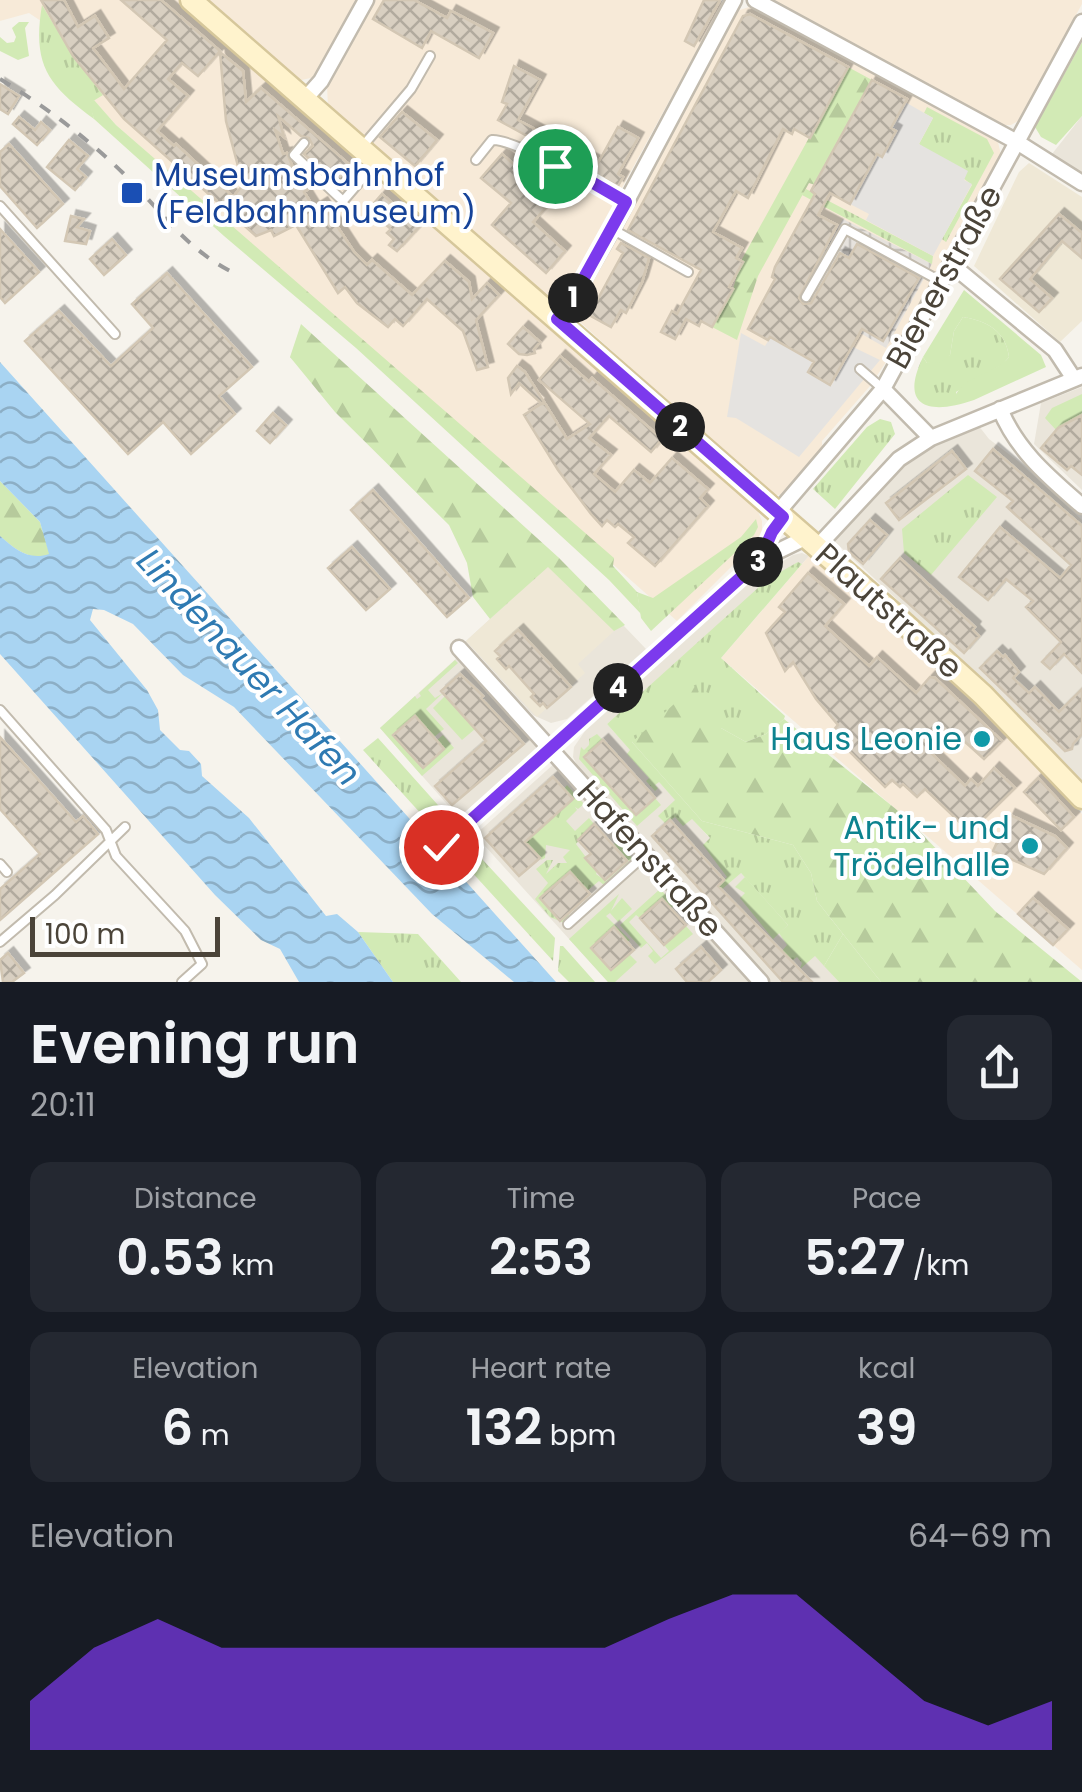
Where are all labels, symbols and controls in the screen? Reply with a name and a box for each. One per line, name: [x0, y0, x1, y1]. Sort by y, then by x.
pin: [513, 124, 598, 209]
icon: arrive: [528, 139, 583, 194]
place label: Museumsbahnhof (Feldbahnmuseum): [154, 152, 476, 234]
street label: Bienerstraße: [875, 177, 1012, 377]
marker: Museumsbahnhof (Feldbahnmuseum): [119, 180, 145, 206]
pin: 1: [548, 273, 598, 323]
text: 1: [568, 278, 578, 317]
pin: 2: [655, 402, 705, 452]
text: 2: [672, 407, 688, 446]
street label: Plautstraße: [806, 532, 973, 689]
water label: Lindenauer Hafen: [126, 537, 373, 796]
pin: 3: [733, 537, 783, 587]
text: 3: [750, 542, 766, 581]
pin: 4: [593, 663, 643, 713]
text: 4: [609, 668, 627, 707]
place label: Haus Leonie: [770, 716, 962, 761]
marker: Haus Leonie: [971, 728, 993, 750]
street label: Hafenstraße: [567, 770, 733, 947]
pin: [399, 805, 484, 890]
place label: Antik- und Trödelhalle: [833, 805, 1010, 887]
icon: check: [414, 820, 469, 875]
marker: Antik- und Trödelhalle: [1019, 835, 1041, 857]
scale bar: [30, 912, 220, 956]
text: 100 m: [45, 915, 125, 954]
text: Evening run: [30, 1005, 359, 1082]
button: share: [947, 1015, 1052, 1120]
text: 20:11: [30, 1082, 96, 1127]
text: Distance: [134, 1179, 257, 1218]
text: Time: [507, 1179, 575, 1218]
text: Pace: [852, 1179, 921, 1218]
text: 0.53: [116, 1222, 224, 1293]
text: 2:53: [489, 1222, 593, 1293]
text: 5:27: [804, 1222, 905, 1293]
text: km: [224, 1246, 274, 1285]
text: /km: [905, 1246, 969, 1285]
text: Elevation: [132, 1349, 258, 1388]
text: Heart rate: [471, 1349, 611, 1388]
text: kcal: [858, 1349, 915, 1388]
text: 6: [161, 1392, 193, 1463]
text: 132: [466, 1392, 542, 1463]
text: 39: [856, 1392, 917, 1463]
text: m: [193, 1416, 229, 1455]
text: bpm: [542, 1416, 616, 1455]
text: Elevation: [30, 1513, 174, 1558]
text: 64–69 m: [908, 1513, 1052, 1558]

